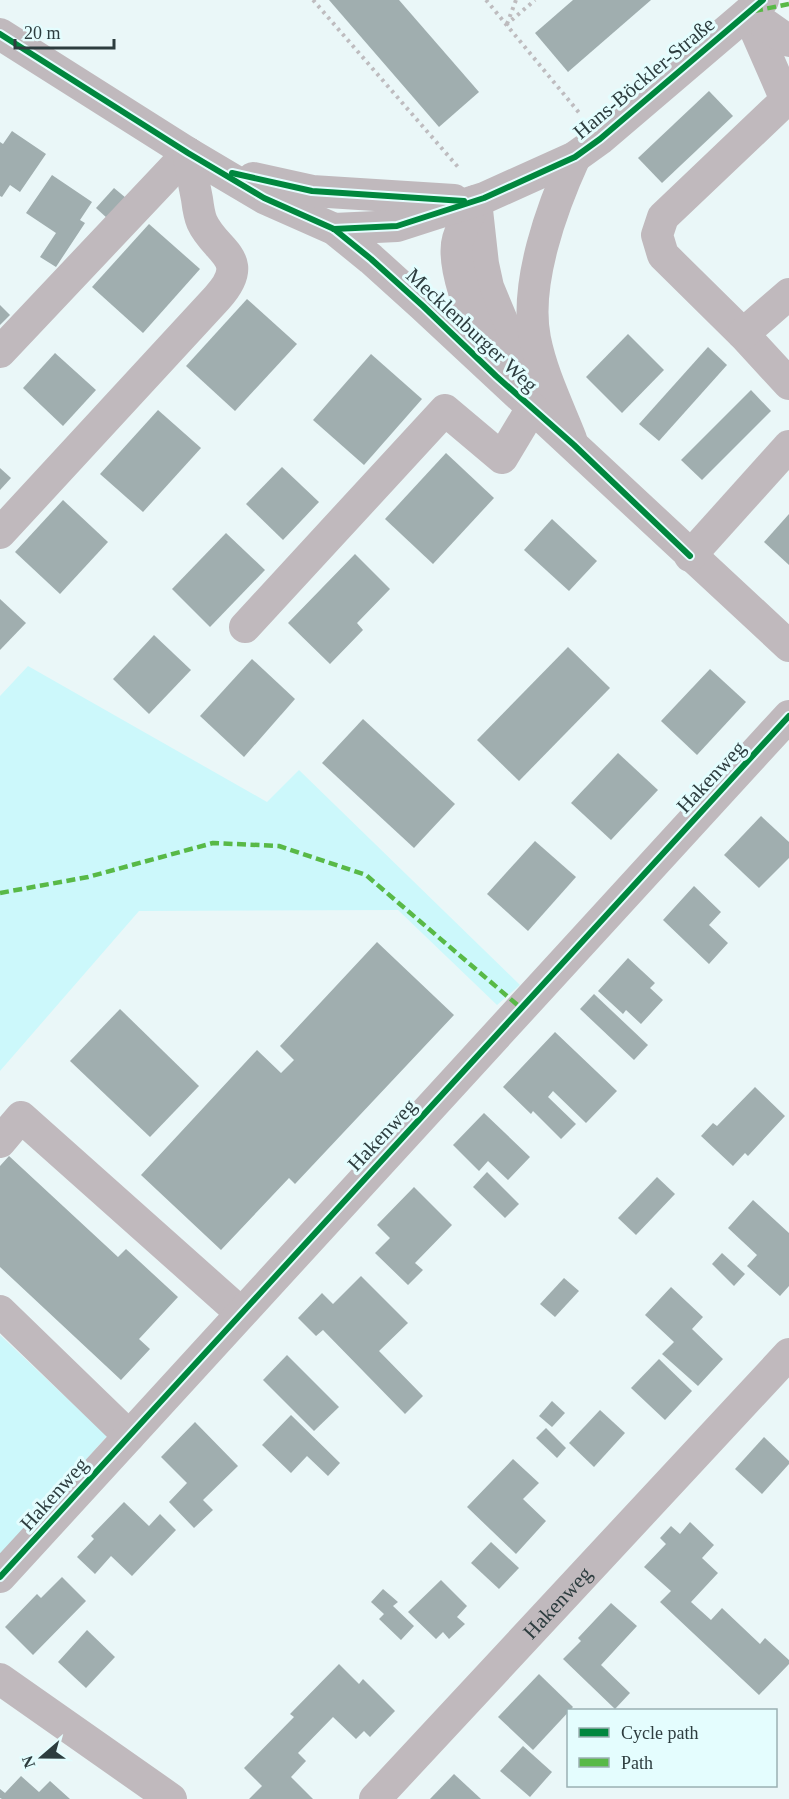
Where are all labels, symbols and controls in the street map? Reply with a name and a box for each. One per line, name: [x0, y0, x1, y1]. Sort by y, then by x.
scale bar: [15, 12, 114, 50]
street label: Hans-Böckler-Straße: [569, 12, 719, 144]
text: 20 m: [24, 23, 61, 43]
street label: Mecklenburger Weg: [401, 263, 543, 397]
street label: Hakenweg: [672, 736, 751, 818]
street label: Hakenweg: [343, 1094, 422, 1176]
street label: Hakenweg: [15, 1452, 93, 1535]
street label: Hakenweg: [518, 1561, 597, 1644]
legend: [567, 1709, 777, 1787]
text: Cycle path: [621, 1723, 698, 1743]
north arrow: [12, 1727, 72, 1787]
text: N: [18, 1753, 38, 1770]
text: Path: [621, 1753, 653, 1773]

